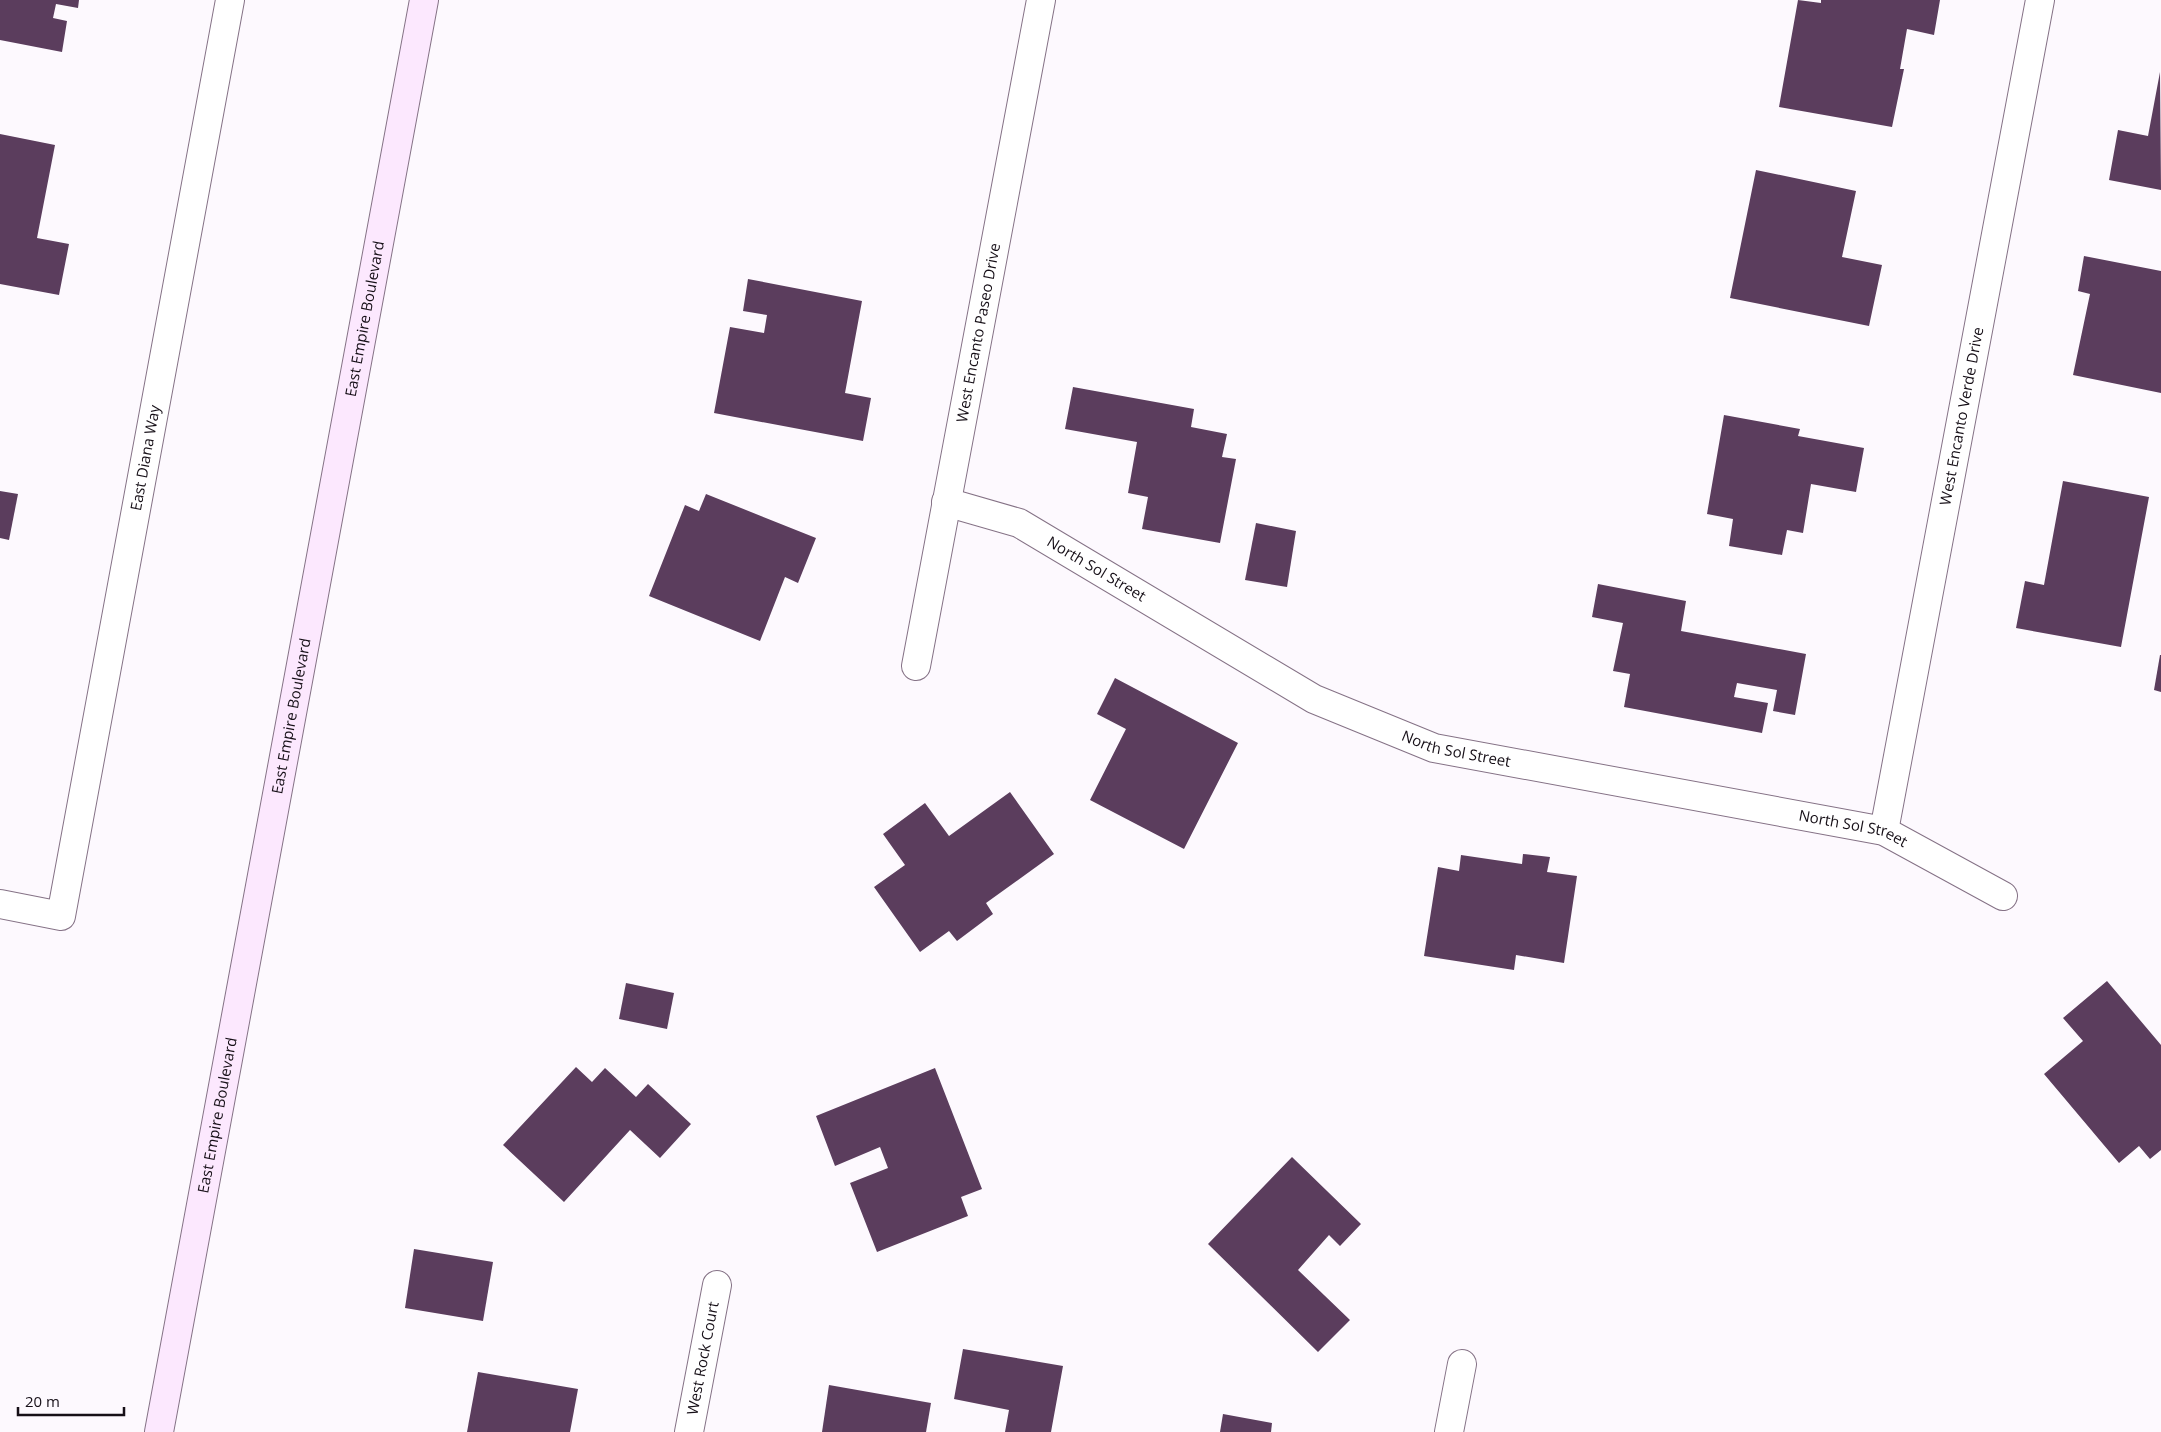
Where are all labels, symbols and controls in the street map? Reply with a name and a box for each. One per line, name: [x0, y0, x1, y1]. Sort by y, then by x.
street label: East Empire Boulevard: [340, 239, 388, 398]
street label: West Encanto Paseo Drive: [951, 241, 1004, 424]
street label: West Encanto Verde Drive: [1934, 325, 1987, 507]
street label: East Diana Way: [125, 403, 164, 512]
street label: North Sol Street: [1044, 531, 1150, 606]
street label: East Empire Boulevard: [266, 636, 315, 796]
street label: North Sol Street: [1399, 725, 1513, 771]
street label: North Sol Street: [1797, 804, 1911, 851]
street label: East Empire Boulevard: [192, 1036, 241, 1195]
street label: West Rock Court: [681, 1300, 723, 1417]
scale bar: [18, 1384, 124, 1416]
text: 20 m: [25, 1391, 60, 1411]

